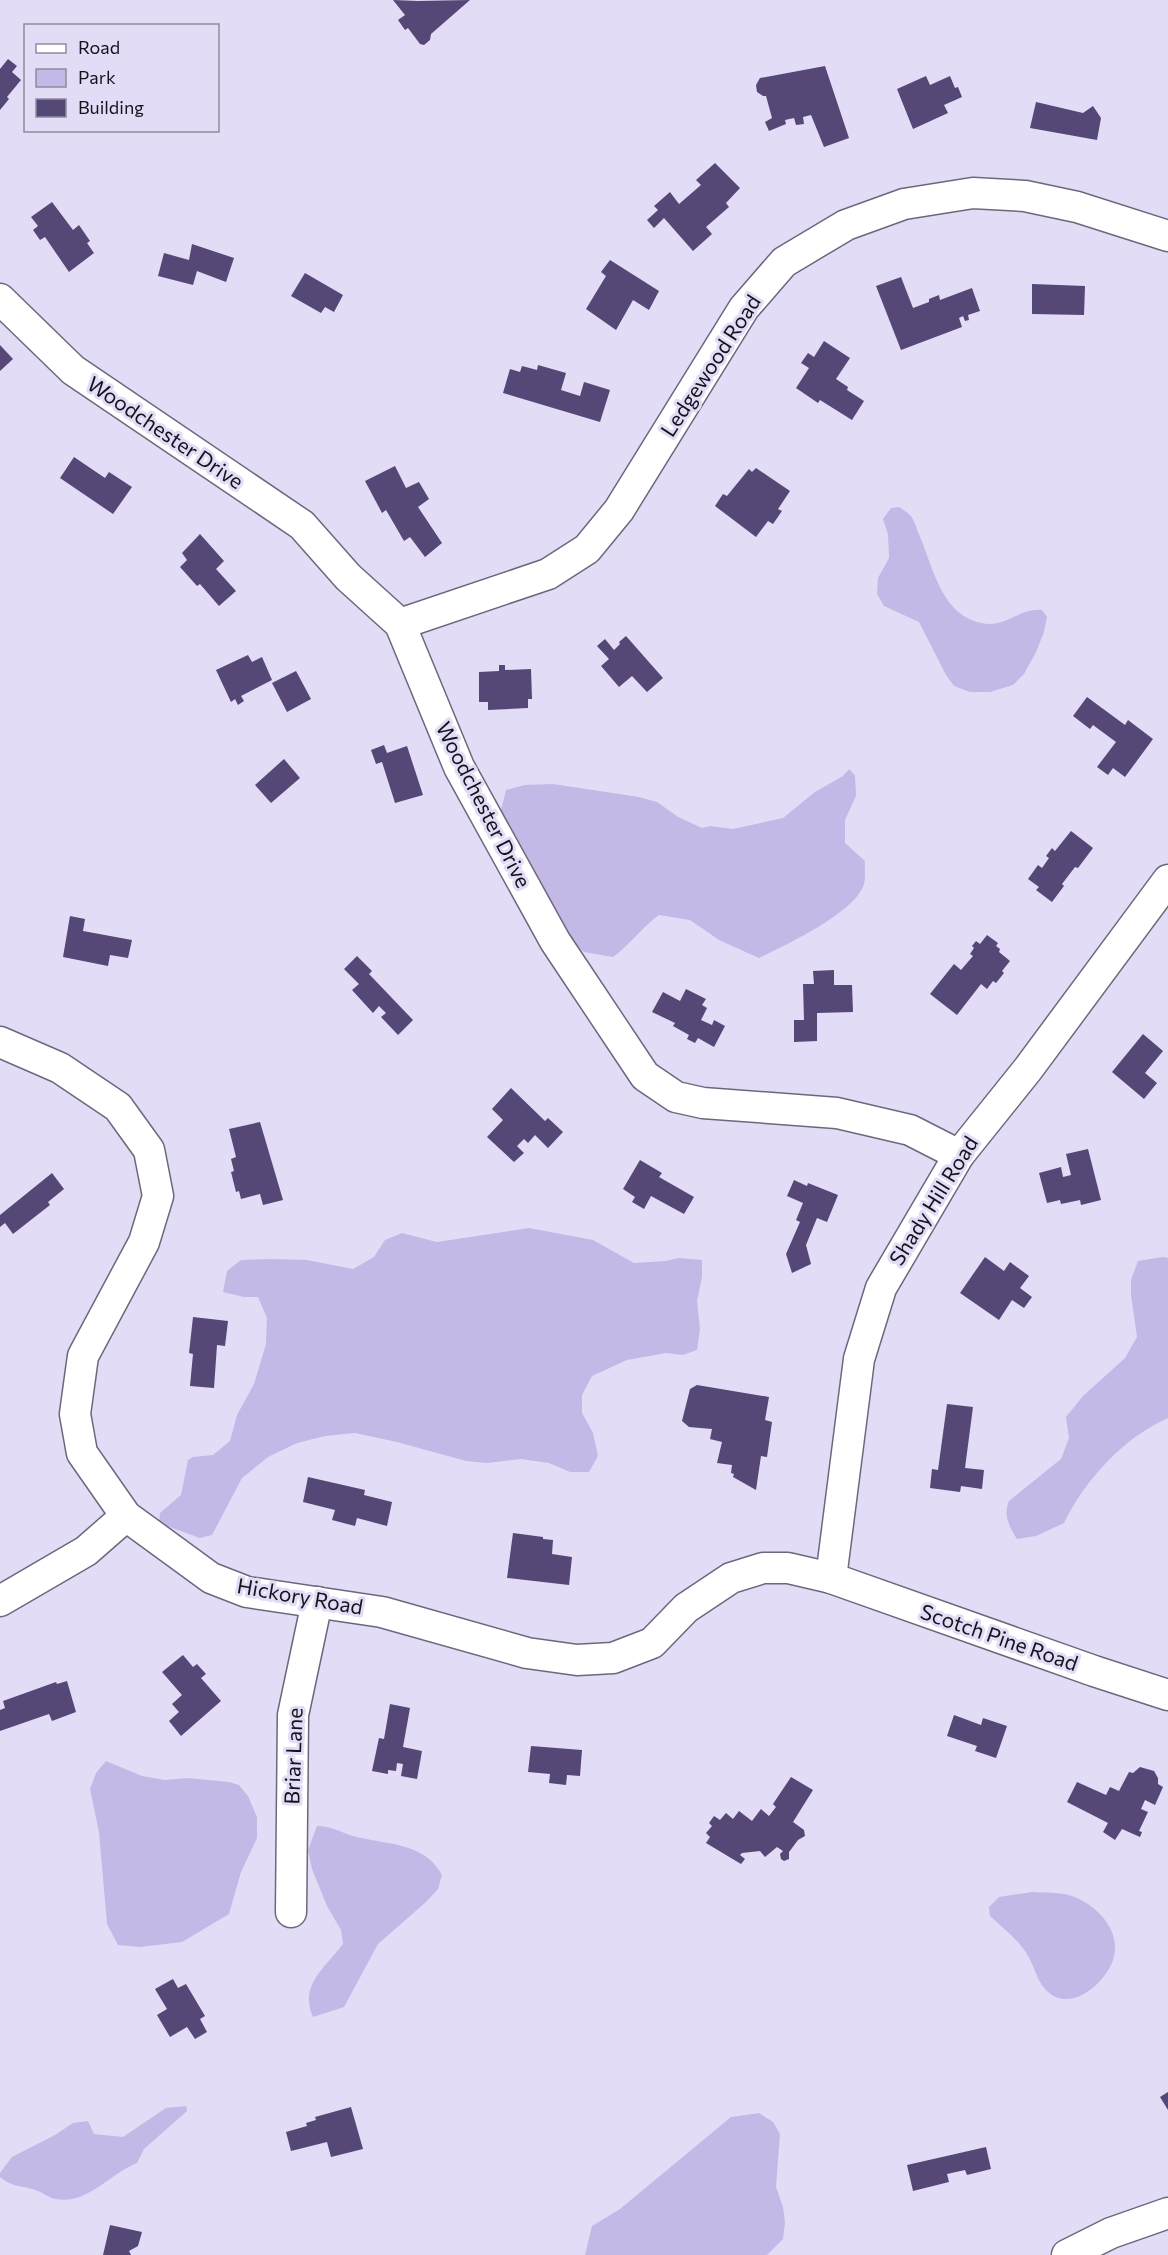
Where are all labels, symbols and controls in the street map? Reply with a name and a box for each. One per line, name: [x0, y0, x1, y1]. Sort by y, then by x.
legend: [24, 24, 219, 132]
text: Road: [78, 36, 120, 58]
text: Park: [78, 66, 116, 88]
text: Building: [78, 96, 144, 118]
street label: Ledgewood Road: [655, 290, 765, 441]
street label: Woodchester Drive: [83, 370, 249, 493]
street label: Woodchester Drive: [432, 717, 537, 891]
street label: Shady Hill Road: [883, 1131, 982, 1269]
street label: Hickory Road: [235, 1572, 365, 1619]
street label: Scotch Pine Road: [918, 1598, 1081, 1675]
street label: Briar Lane: [278, 1707, 307, 1805]

